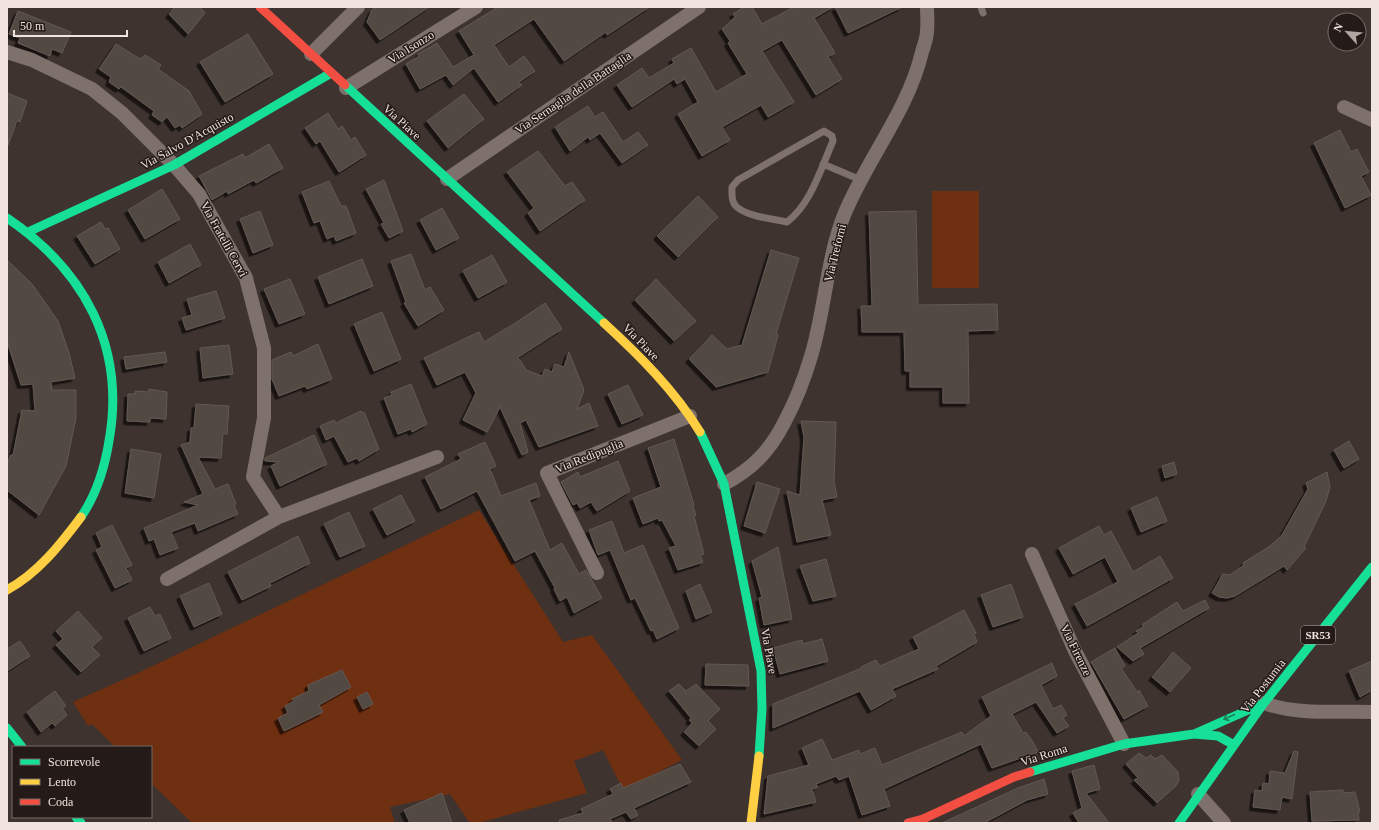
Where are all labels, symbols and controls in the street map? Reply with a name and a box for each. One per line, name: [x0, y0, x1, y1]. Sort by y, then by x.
scale bar: [14, 12, 127, 38]
north arrow: [1327, 12, 1367, 52]
text: 50 m: [20, 19, 45, 33]
text: N: [1331, 21, 1345, 34]
street label: Via Isonzo: [385, 27, 437, 67]
street label: Via Sernaglia della Battaglia: [512, 48, 634, 137]
street label: Via Piave: [380, 101, 424, 143]
street label: Via Salvo D'Acquisto: [138, 110, 236, 172]
street label: Via Fratelli Cervi: [198, 199, 251, 280]
street label: Via Treforni: [821, 222, 849, 283]
street label: Via Piave: [620, 320, 662, 364]
street label: Via Redipuglia: [553, 436, 626, 476]
street label: Via Firenze: [1058, 622, 1094, 678]
road number: SR53: [1301, 626, 1335, 644]
street label: Via Piave: [758, 627, 780, 675]
street label: Via Postumia: [1238, 656, 1289, 716]
one-way arrow: [1223, 714, 1235, 721]
street label: Via Roma: [1019, 741, 1070, 769]
legend: [12, 746, 152, 818]
text: Scorrevole: [48, 755, 100, 769]
text: Lento: [48, 775, 76, 789]
text: Coda: [48, 795, 74, 809]

